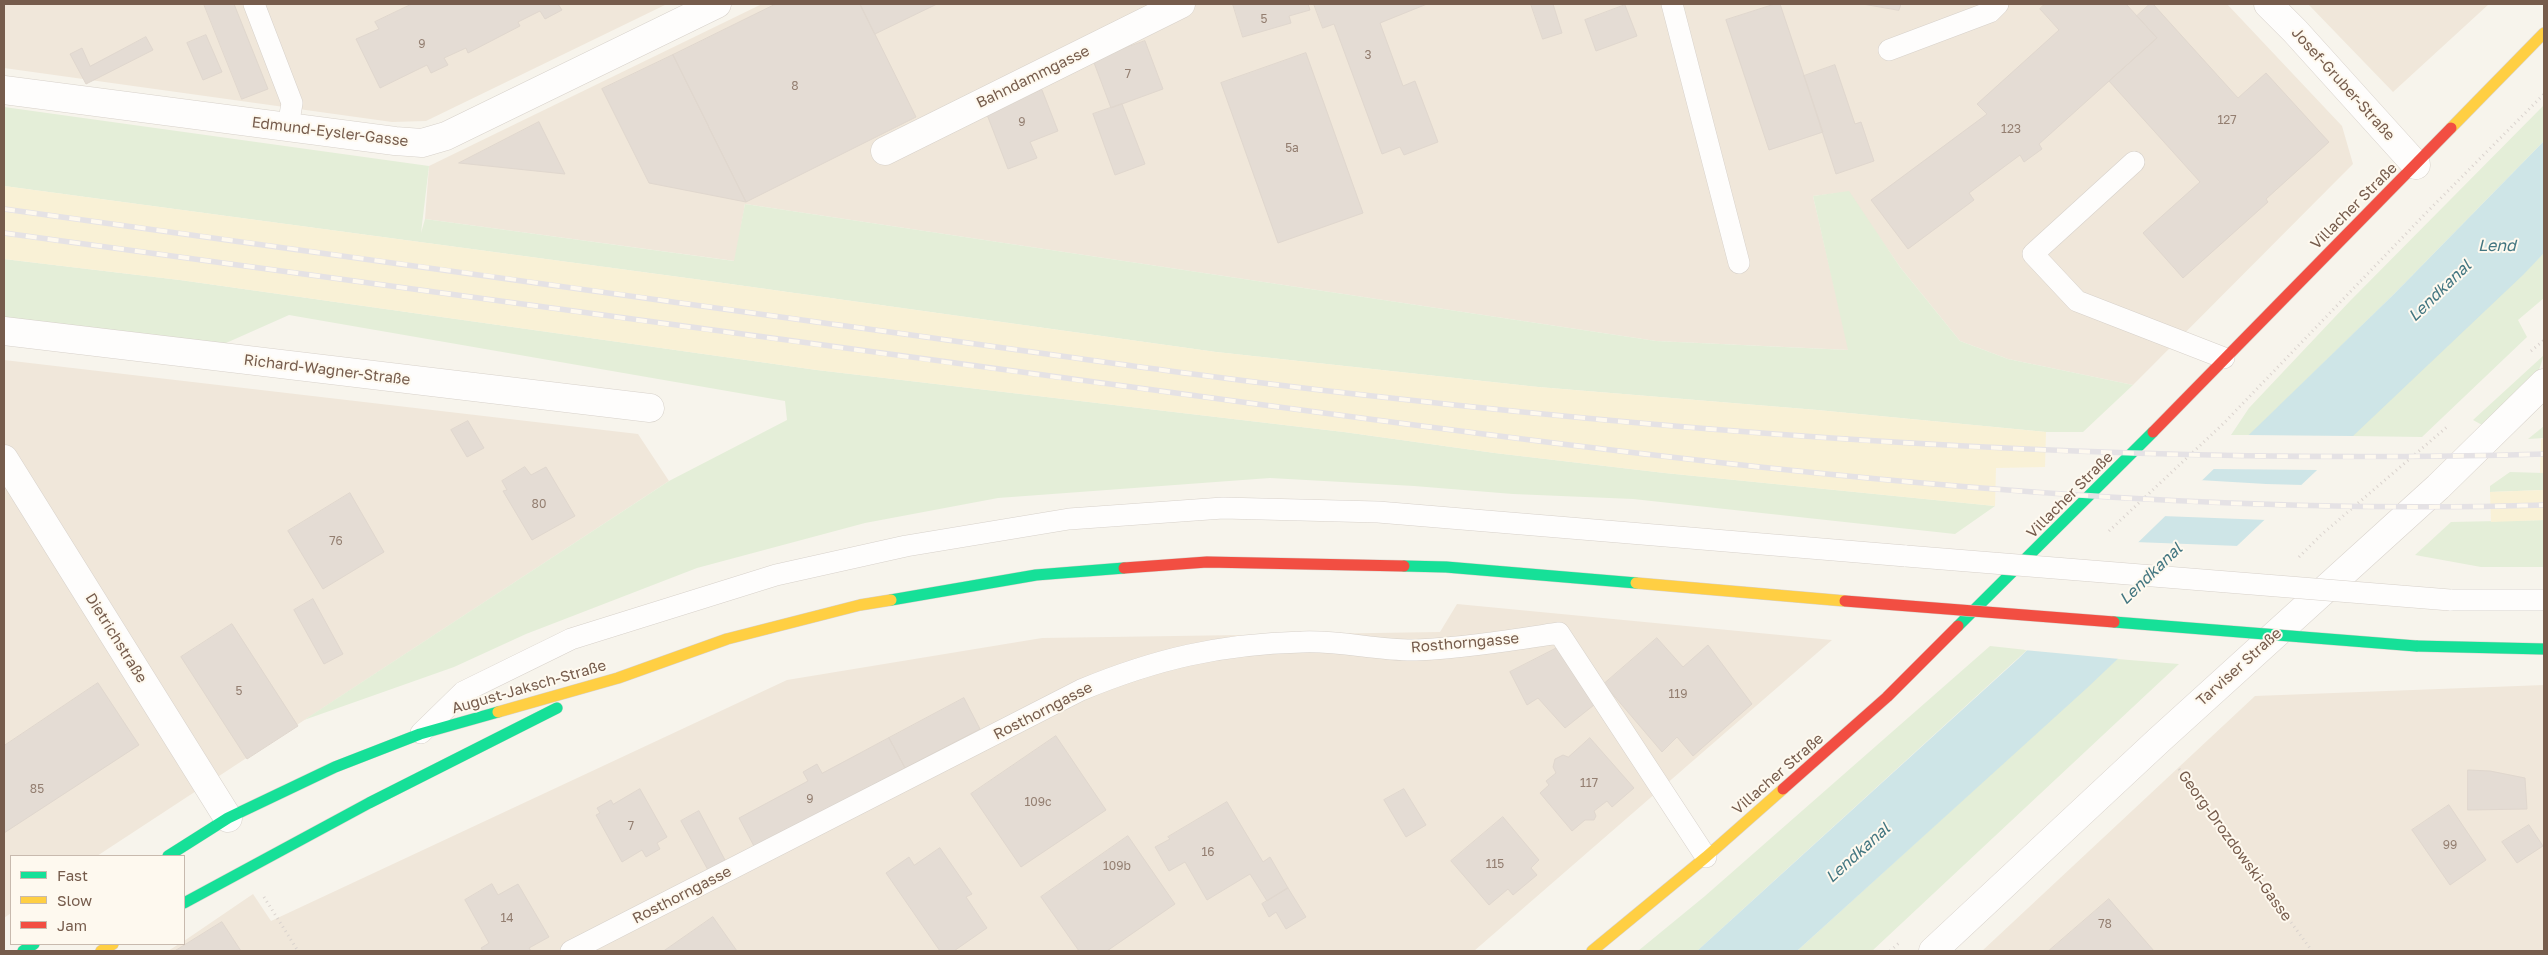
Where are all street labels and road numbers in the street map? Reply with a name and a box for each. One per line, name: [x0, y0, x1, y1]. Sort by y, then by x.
street label: Josef-Gruber-Straße: [2288, 24, 2398, 144]
street label: Bahndammgasse: [974, 42, 1092, 112]
street label: Edmund-Eysler-Gasse: [251, 113, 409, 151]
street label: Villacher Straße: [2307, 159, 2401, 253]
street label: Richard-Wagner-Straße: [243, 351, 411, 389]
street label: Villacher Straße: [2023, 448, 2117, 542]
street label: Dietrichstraße: [81, 590, 151, 686]
street label: Tarviser Straße: [2193, 624, 2285, 710]
street label: Rosthorngasse: [1410, 629, 1520, 657]
street label: August-Jaksch-Straße: [450, 656, 608, 718]
street label: Rosthorngasse: [991, 678, 1095, 744]
street label: Villacher Straße: [1729, 730, 1827, 818]
street label: Georg-Drozdowski-Gasse: [2174, 767, 2296, 925]
street label: Rosthorngasse: [630, 862, 734, 928]

